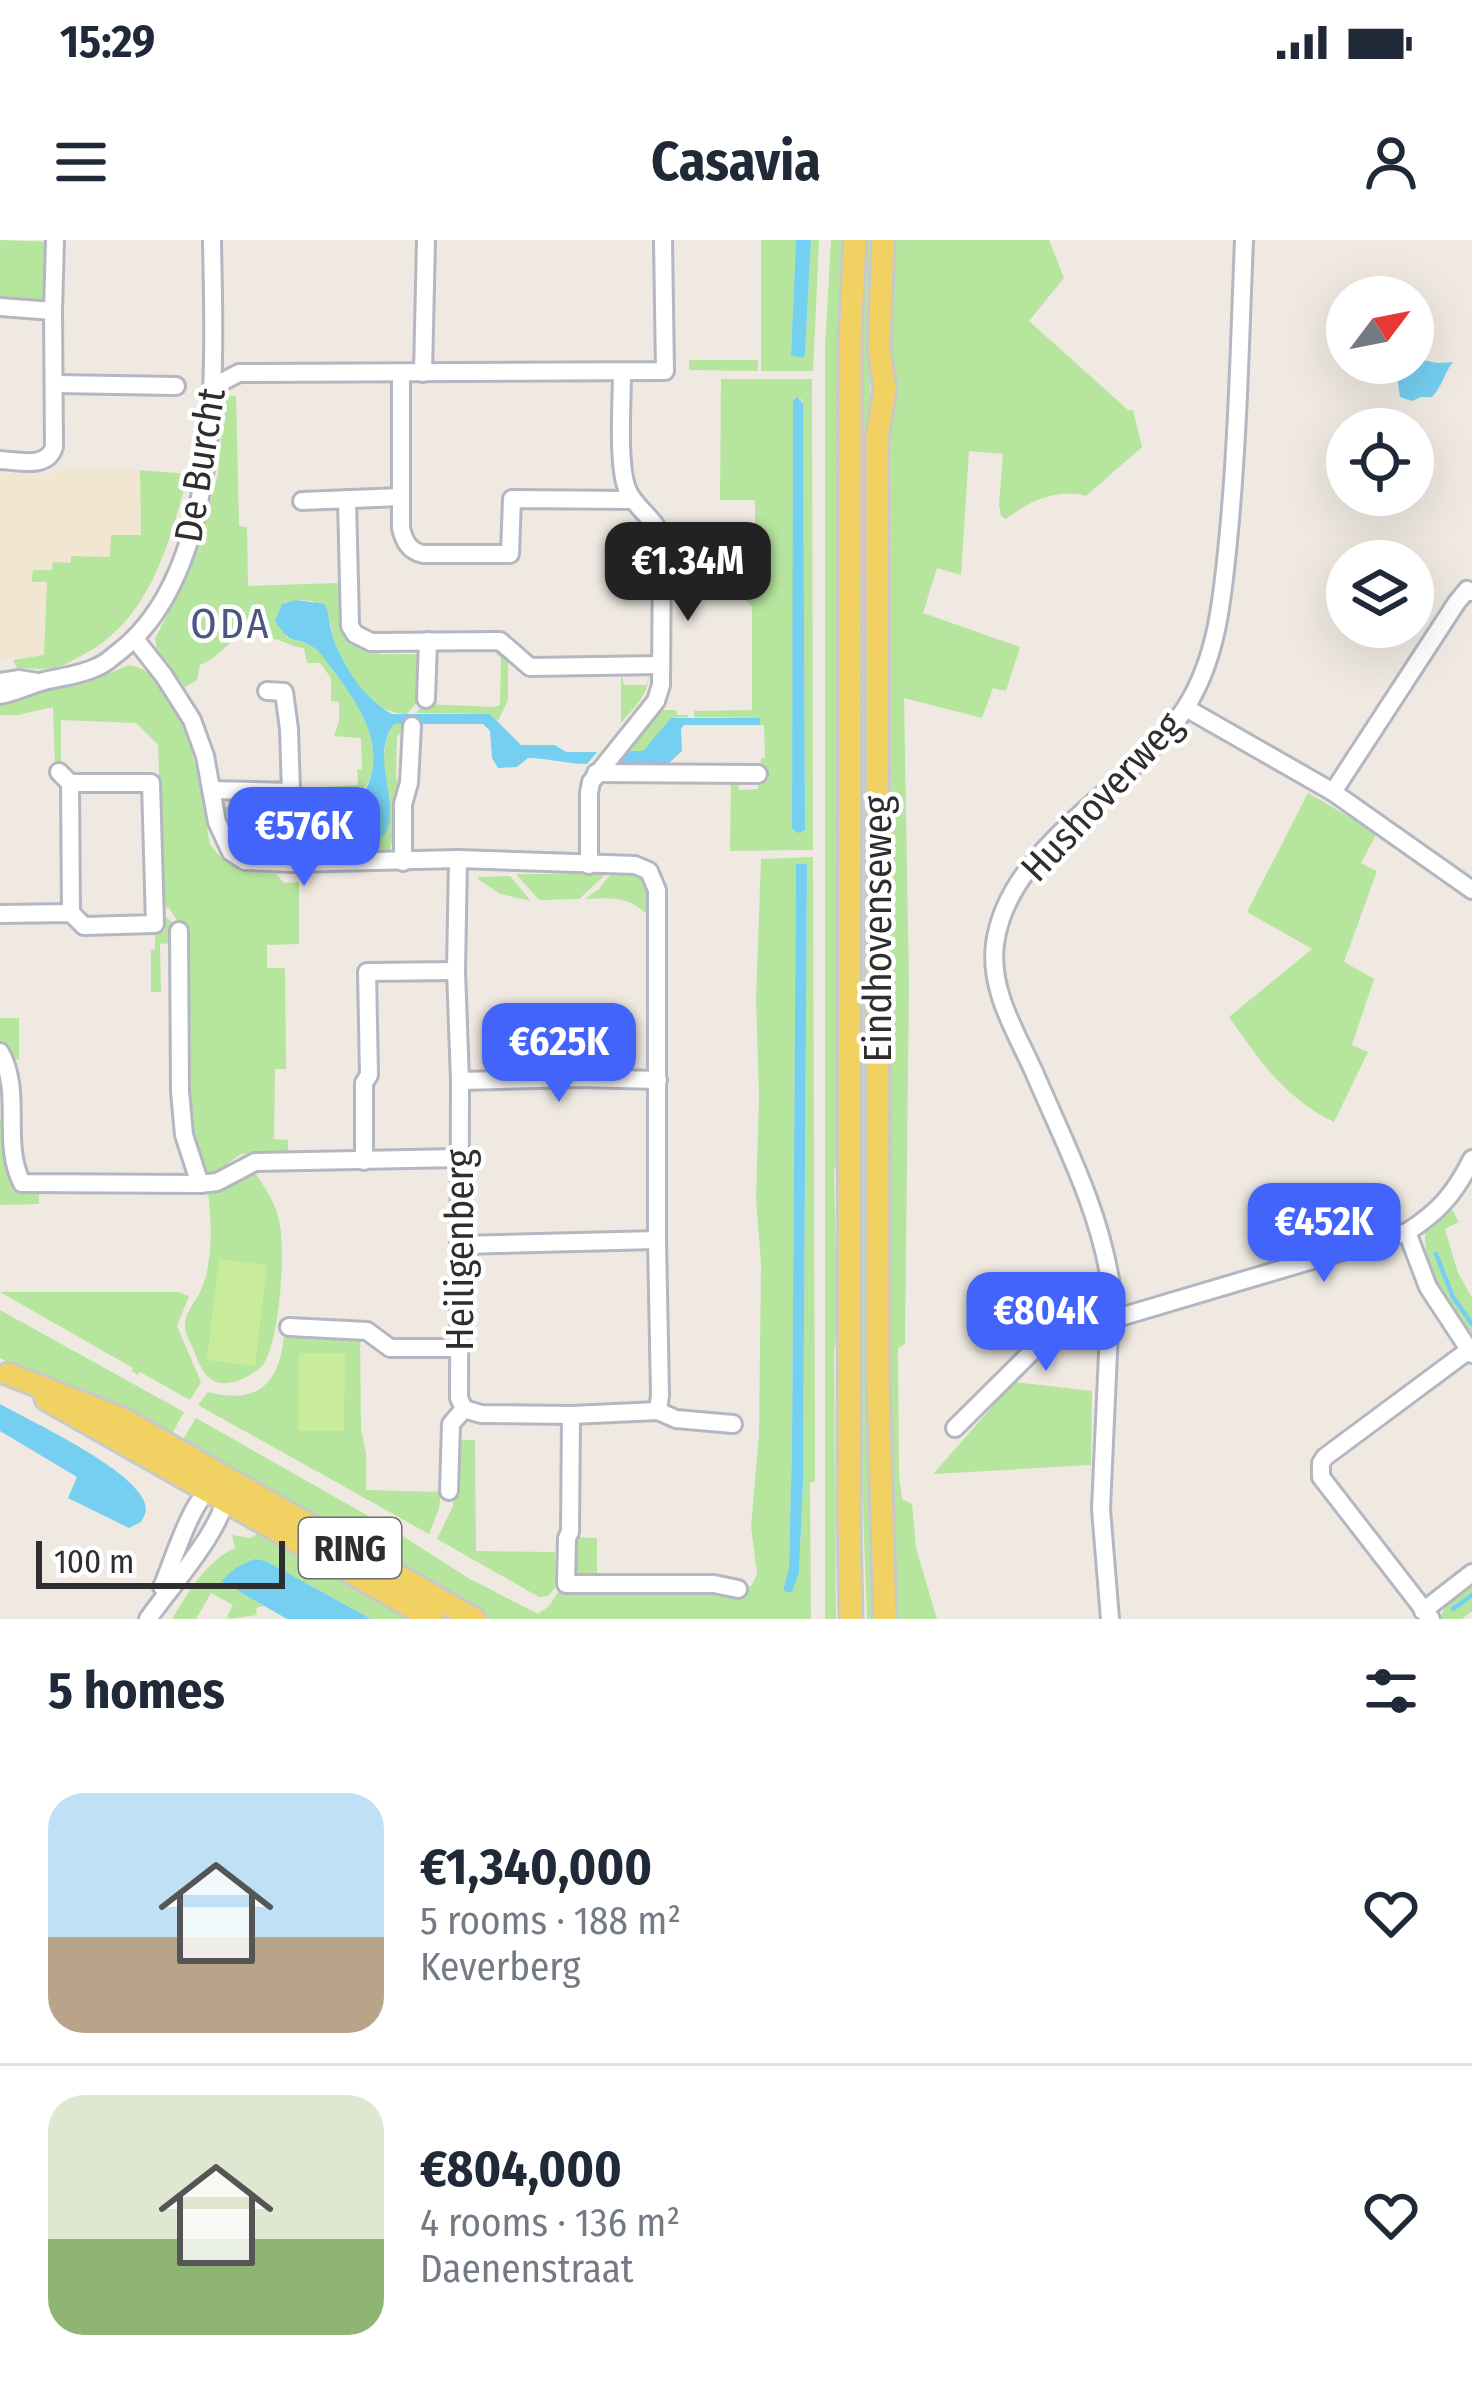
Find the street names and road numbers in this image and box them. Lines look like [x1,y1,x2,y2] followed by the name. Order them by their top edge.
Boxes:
[165,385,235,545] street label: De Burcht
[1012,702,1192,891] street label: Hushoverweg
[855,795,901,1062] street label: Eindhovenseweg
[437,1148,483,1351] street label: Heiligenberg
[299,1518,401,1578] road number: RING

